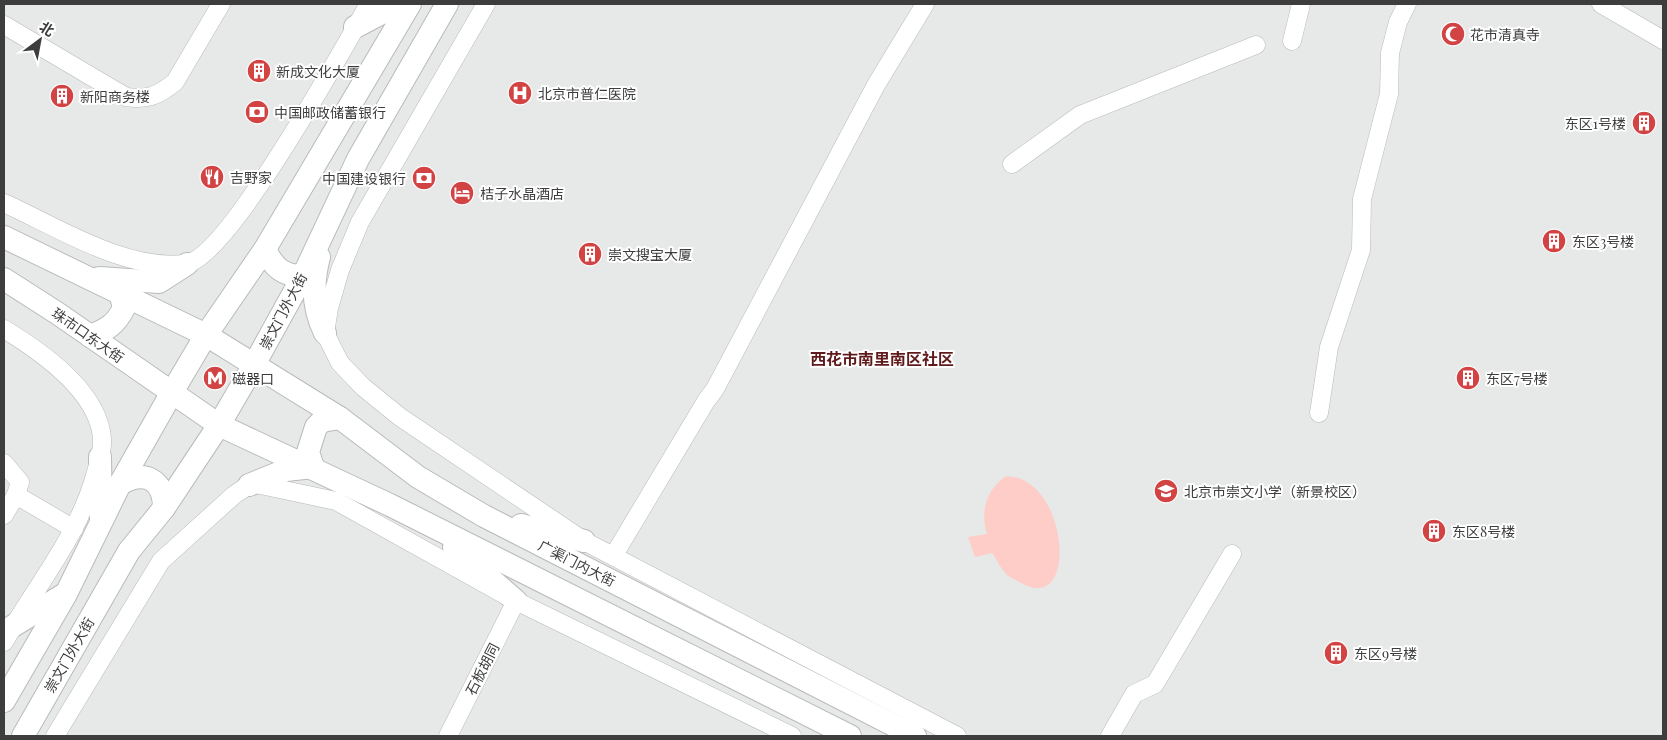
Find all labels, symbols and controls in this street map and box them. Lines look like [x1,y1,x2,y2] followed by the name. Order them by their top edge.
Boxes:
[15,15,65,65] north arrow
[36,17,58,40] text: 北
[1440,21,1466,47] mosque icon: 花市清真寺
[1470,25,1540,44] place label: 花市清真寺
[246,58,272,84] building icon: 新成文化大厦
[276,62,360,81] place label: 新成文化大厦
[507,80,533,106] hospital icon: 北京市普仁医院
[49,83,75,109] building icon: 新阳商务楼
[538,84,636,103] place label: 北京市普仁医院
[80,87,150,106] place label: 新阳商务楼
[244,99,270,125] bank icon: 中国邮政储蓄银行
[274,103,386,122] place label: 中国邮政储蓄银行
[1631,110,1657,136] building icon: 东区1号楼
[1565,114,1626,133] place label: 东区1号楼
[199,164,225,190] restaurant icon: 吉野家
[411,165,437,191] bank icon: 中国建设银行
[230,168,272,187] place label: 吉野家
[322,169,406,188] place label: 中国建设银行
[449,180,475,206] hotel icon: 桔子水晶酒店
[480,184,564,203] place label: 桔子水晶酒店
[1541,228,1567,254] building icon: 东区3号楼
[1572,232,1634,251] place label: 东区3号楼
[577,241,603,267] building icon: 崇文搜宝大厦
[608,245,692,264] place label: 崇文搜宝大厦
[255,269,311,353] street label: 崇文门外大街
[48,303,128,367] street label: 珠市口东大街
[810,348,954,369] district label: 西花市南里南区社区
[202,365,228,391] metro station icon: 磁器口
[1455,365,1481,391] building icon: 东区7号楼
[232,369,274,388] place label: 磁器口
[1486,369,1548,388] place label: 东区7号楼
[1153,478,1179,504] school or university icon: 北京市崇文小学（新景校区）
[1184,482,1366,501] place label: 北京市崇文小学（新景校区）
[1421,518,1447,544] building icon: 东区8号楼
[1452,522,1515,541] place label: 东区8号楼
[535,535,619,591] street label: 广渠门内大街
[40,614,98,696] street label: 崇文门外大街
[461,640,503,698] street label: 石板胡同
[1323,640,1349,666] building icon: 东区9号楼
[1354,644,1417,663] place label: 东区9号楼

